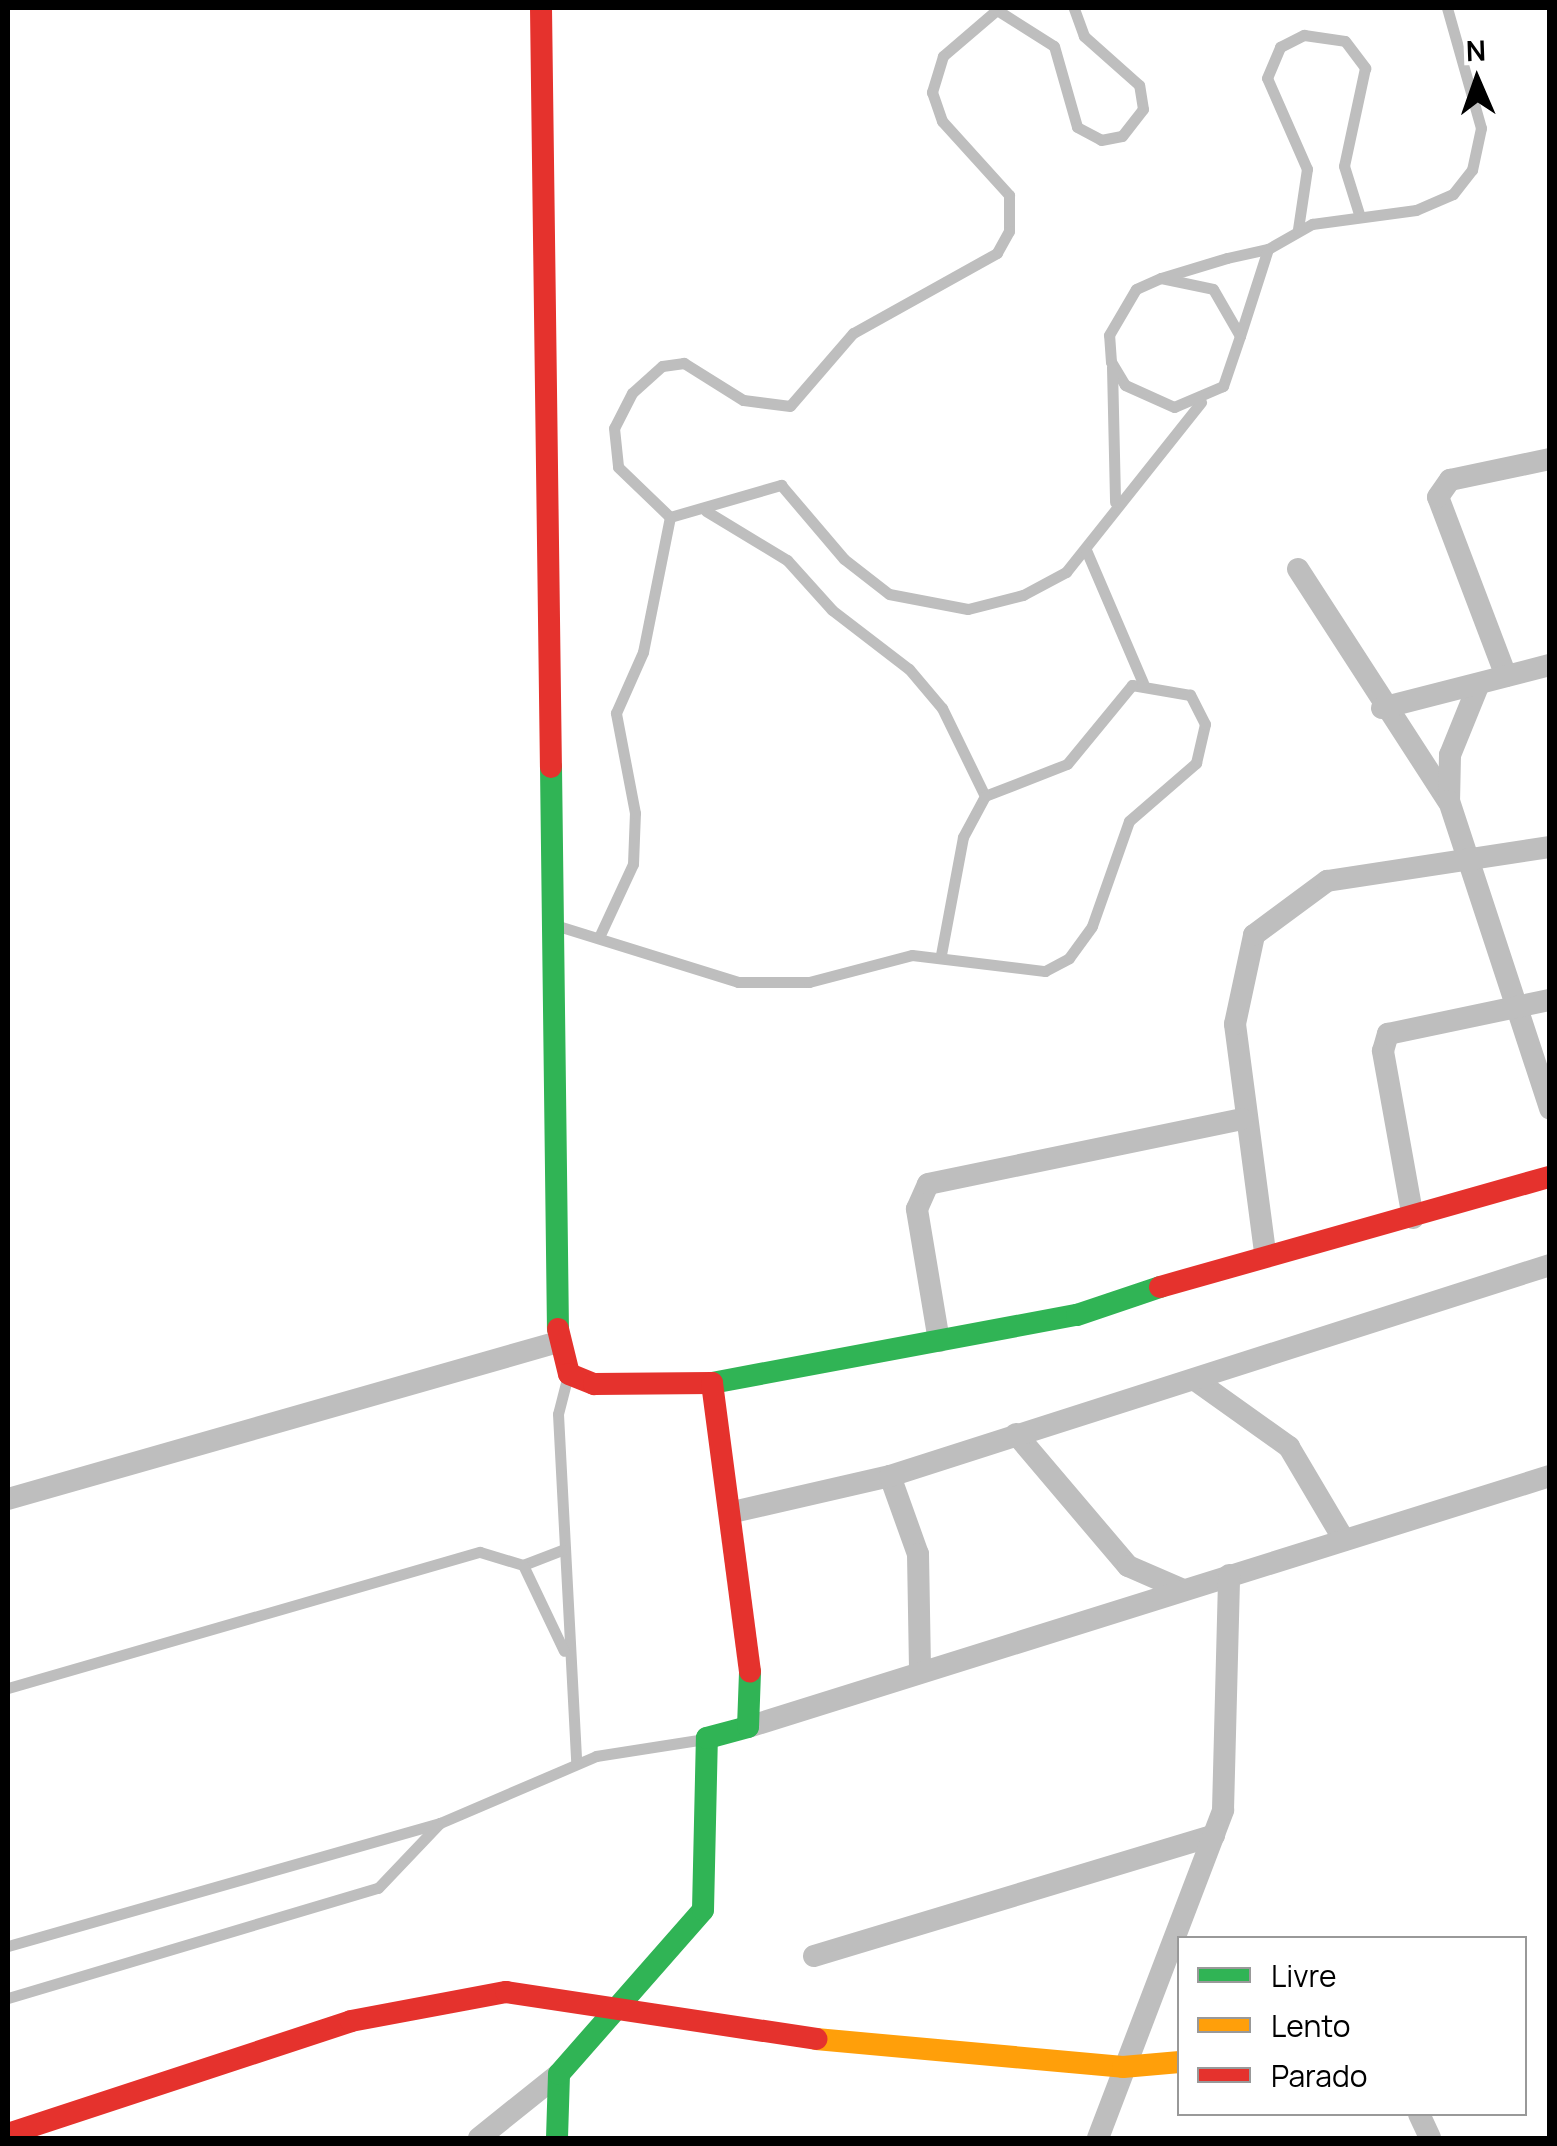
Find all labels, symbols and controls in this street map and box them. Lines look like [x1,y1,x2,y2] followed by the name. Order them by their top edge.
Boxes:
[1427,30,1527,130] north arrow
[1465,31,1487,69] text: N
[1177,1936,1527,2116] legend
[1271,1955,1337,1996] text: Livre
[1271,2005,1350,2046] text: Lento
[1271,2055,1368,2096] text: Parado

